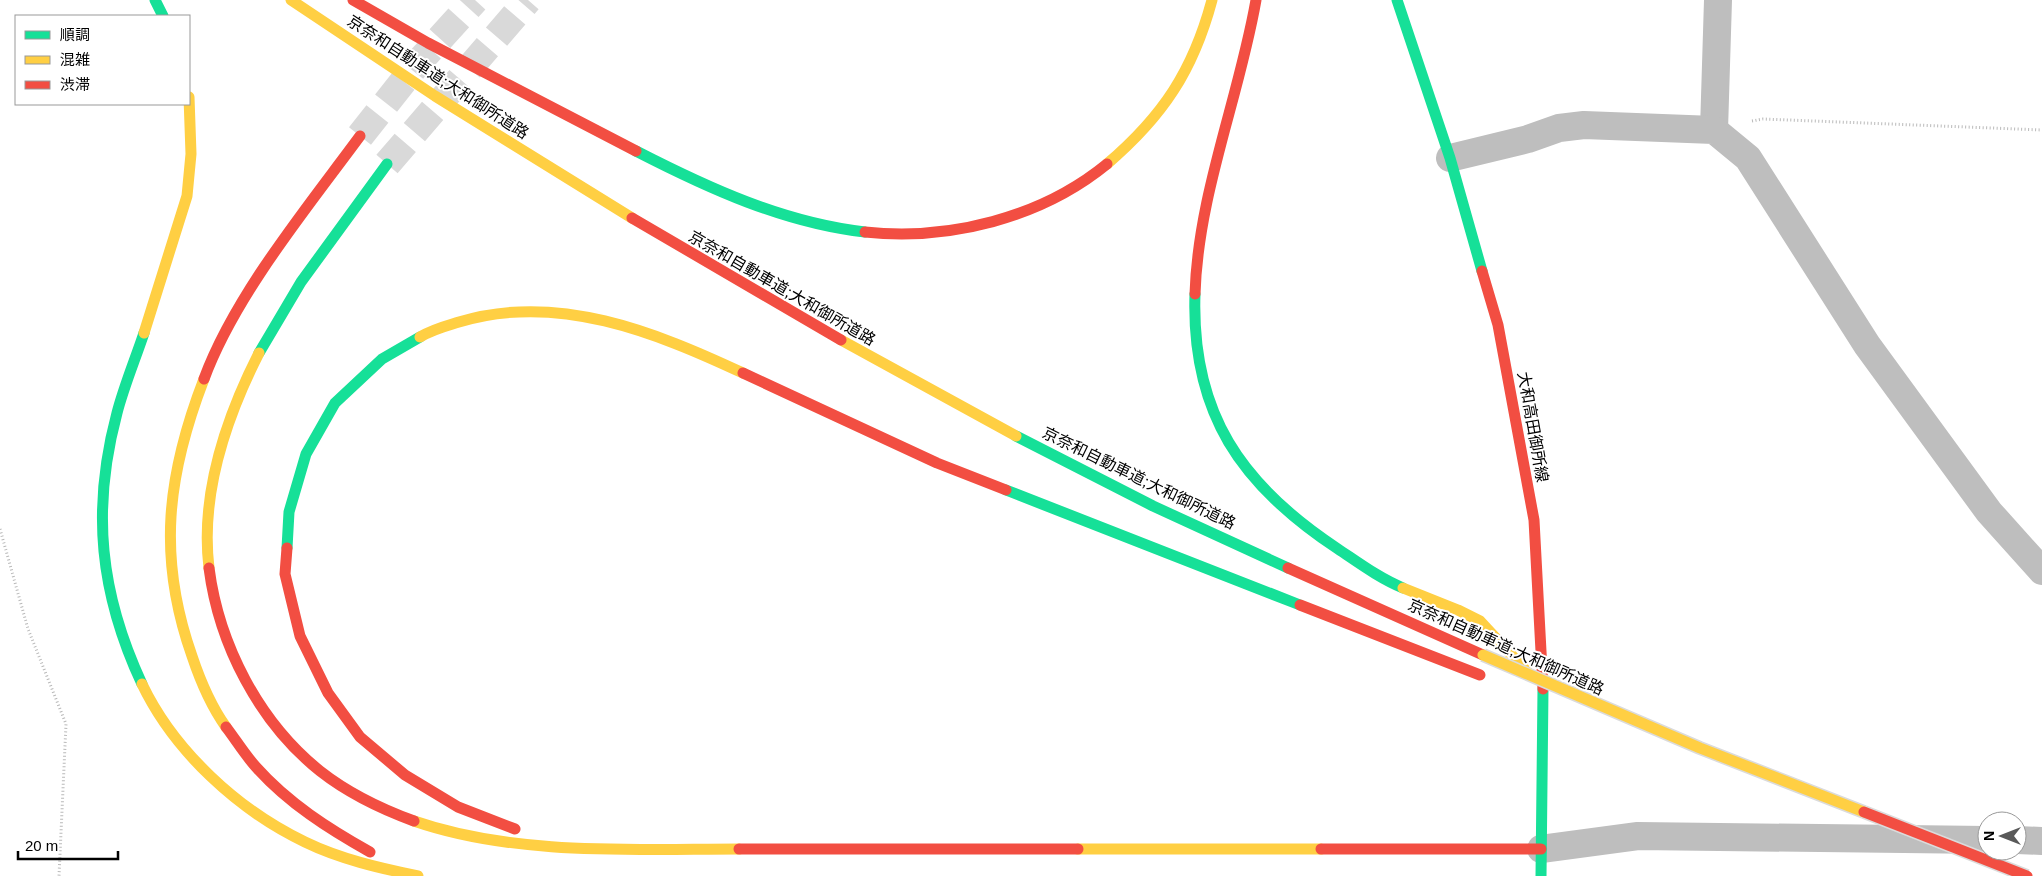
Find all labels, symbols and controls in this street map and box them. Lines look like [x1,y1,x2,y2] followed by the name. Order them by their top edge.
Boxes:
[344,12,532,142] street label: 京奈和自動車道;大和御所道路
[15,15,190,105] legend
[60,26,90,43] text: 順調
[60,51,90,68] text: 混雑
[60,76,90,93] text: 渋滞
[686,228,878,348] street label: 京奈和自動車道;大和御所道路
[1515,370,1551,484] street label: 大和高田御所線
[1040,424,1238,532] street label: 京奈和自動車道;大和御所道路
[1405,596,1607,698] street label: 京奈和自動車道;大和御所道路
[1977,811,2027,861] north arrow
[18,828,118,860] scale bar
[1981,831,1997,841] text: N
[25,837,58,854] text: 20 m

